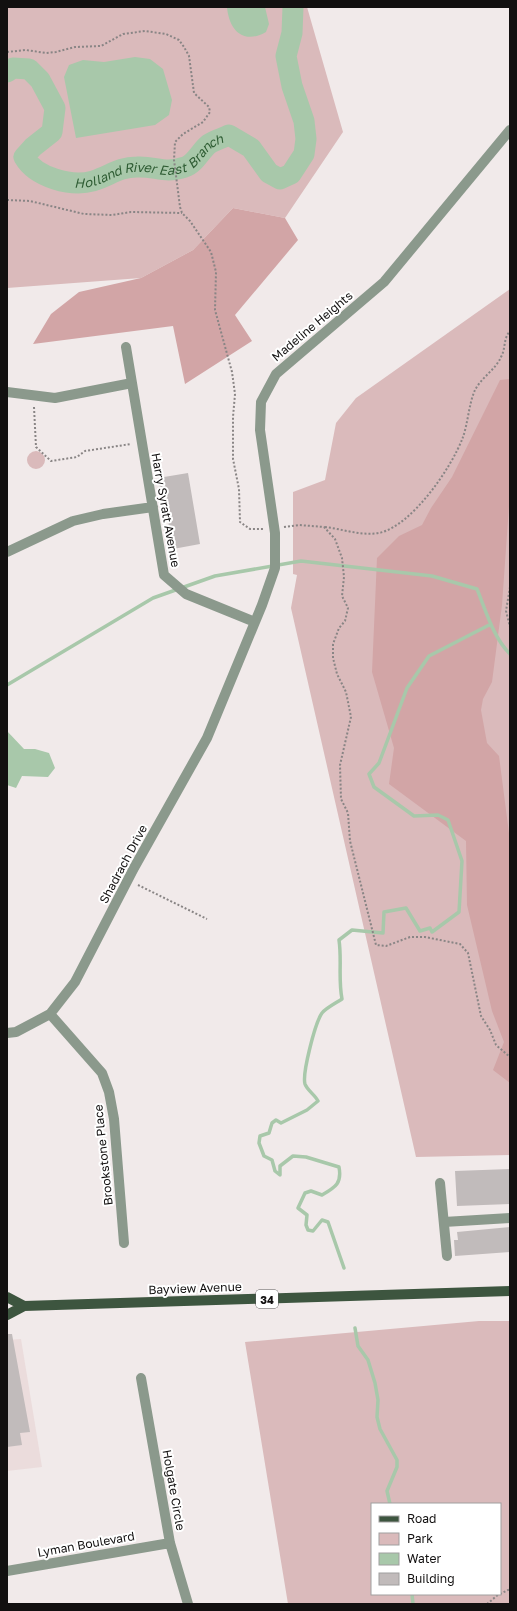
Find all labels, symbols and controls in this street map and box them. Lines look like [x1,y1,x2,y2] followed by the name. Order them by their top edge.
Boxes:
[74,130,226,191] water label: Holland River East Branch
[269,288,355,364] street label: Madeline Heights
[149,452,183,568] street label: Harry Syratt Avenue
[96,822,150,906] street label: Shadrach Drive
[90,1104,116,1206] street label: Brookstone Place
[148,1279,242,1297] street label: Bayview Avenue
[256,1290,278,1308] road number: 34
[159,1448,189,1532] street label: Holgate Circle
[371,1503,501,1595] legend
[407,1511,436,1526] text: Road
[36,1528,136,1560] street label: Lyman Boulevard
[407,1531,433,1546] text: Park
[407,1551,441,1566] text: Water
[407,1571,455,1586] text: Building

